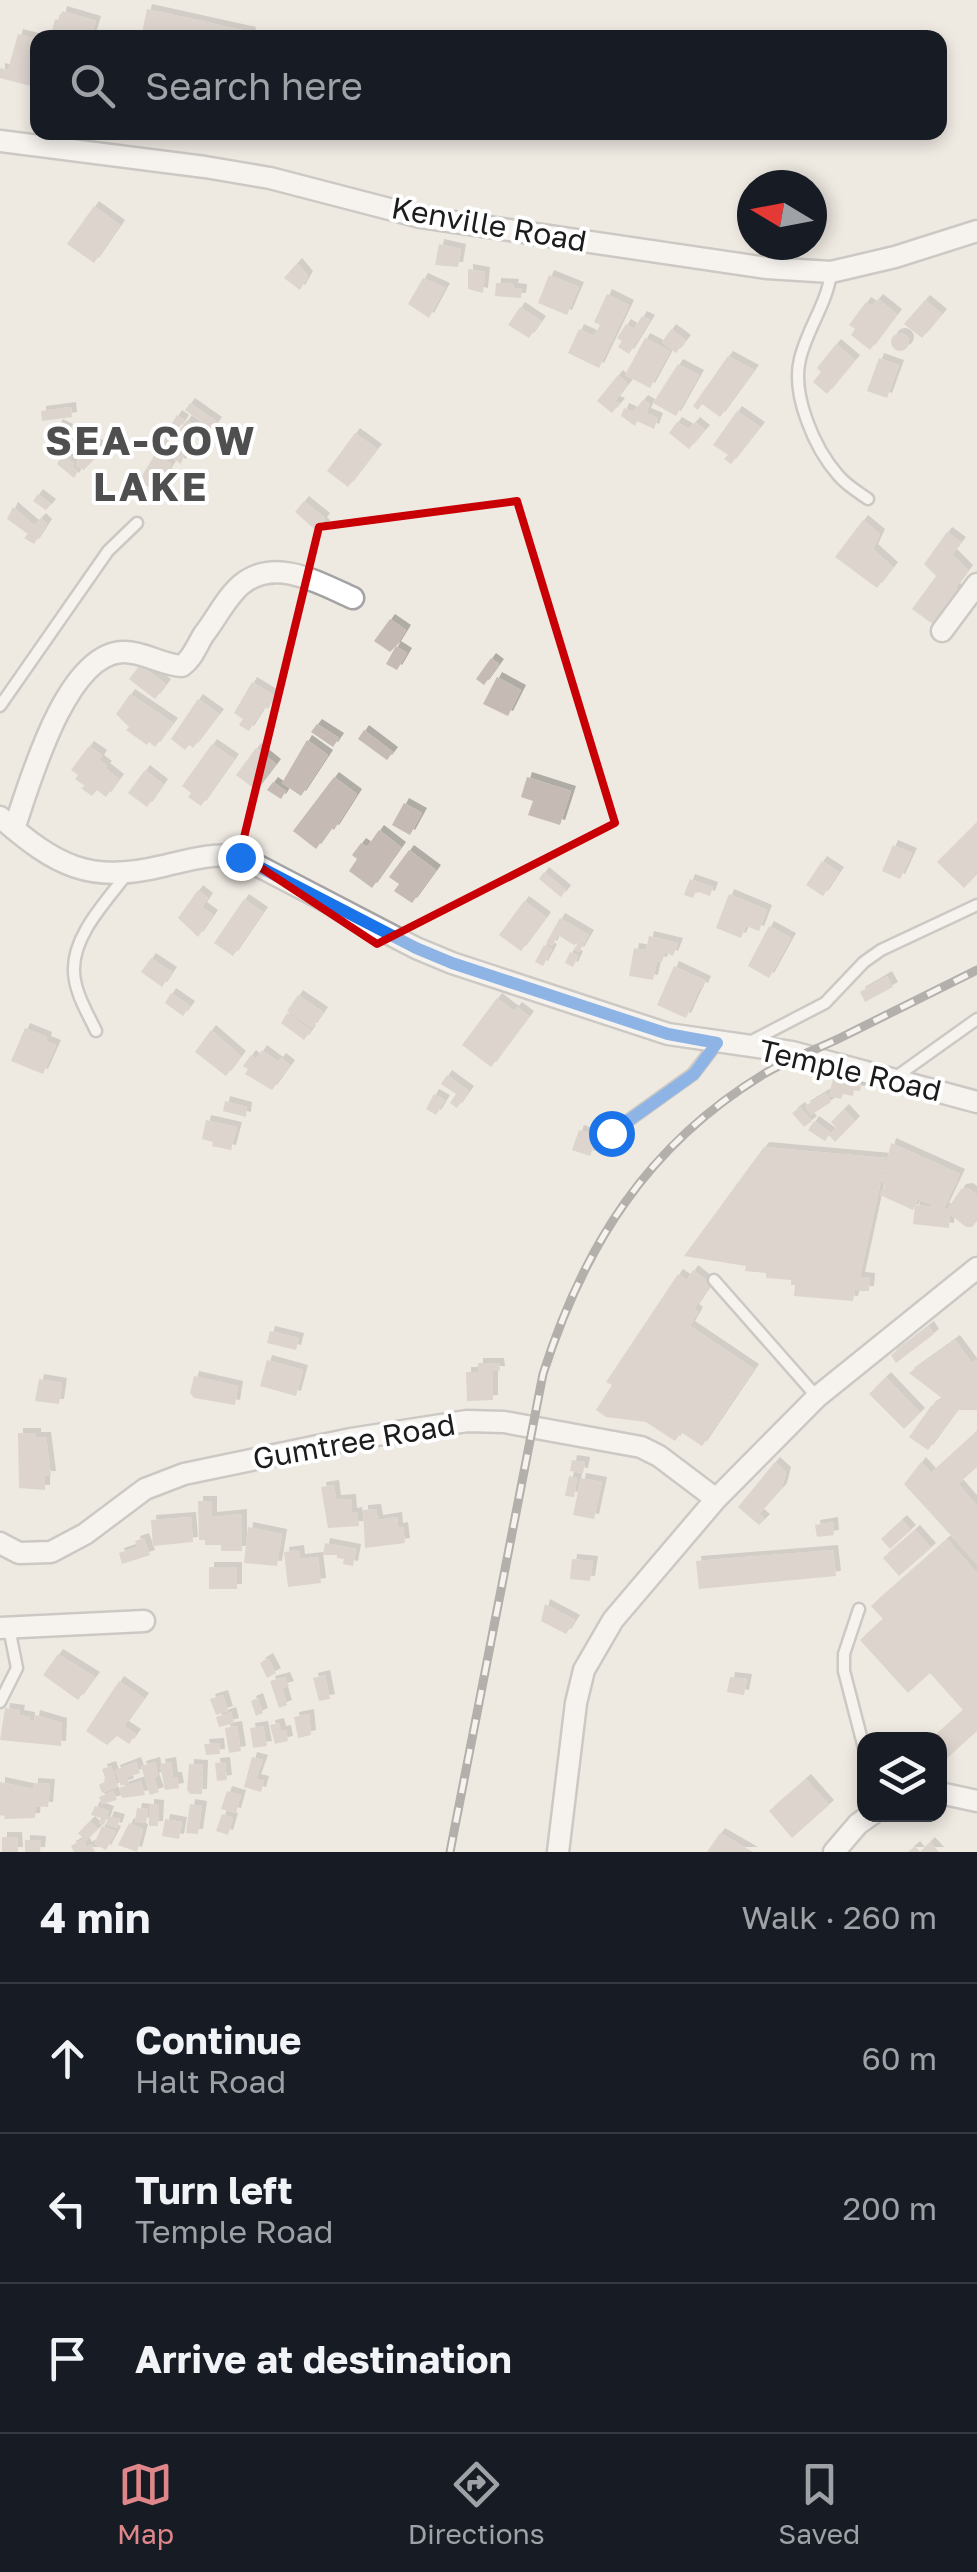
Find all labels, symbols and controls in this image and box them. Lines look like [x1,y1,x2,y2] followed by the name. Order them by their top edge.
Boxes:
[30,30,947,140] search box
[65,58,120,113] icon: search
[145,63,363,108] text: Search here
[737,170,827,260] north arrow
[389,189,590,259] street label: Kenville Road
[45,416,257,510] district label: SEA-COW LAKE
[218,835,264,881] route end
[756,1032,945,1108] street label: Temple Road
[589,1111,635,1157] route start
[250,1406,458,1477] street label: Gumtree Road
[857,1732,947,1822] map controls
[857,1732,947,1822] button: layers
[40,1892,150,1942] text: 4 min
[741,1898,937,1936] text: Walk · 260 m
[135,2017,301,2062] text: Continue
[40,2031,95,2086] icon: ahead
[861,2039,937,2077] text: 60 m
[135,2062,286,2100] text: Halt Road
[135,2167,293,2212] text: Turn left
[40,2181,95,2236] icon: left
[842,2189,937,2227] text: 200 m
[135,2212,333,2250] text: Temple Road
[40,2331,95,2386] icon: arrive
[135,2336,512,2381] text: Arrive at destination
[117,2457,174,2550] tab: Map
[408,2457,545,2550] tab: Directions
[778,2457,860,2550] tab: Saved

